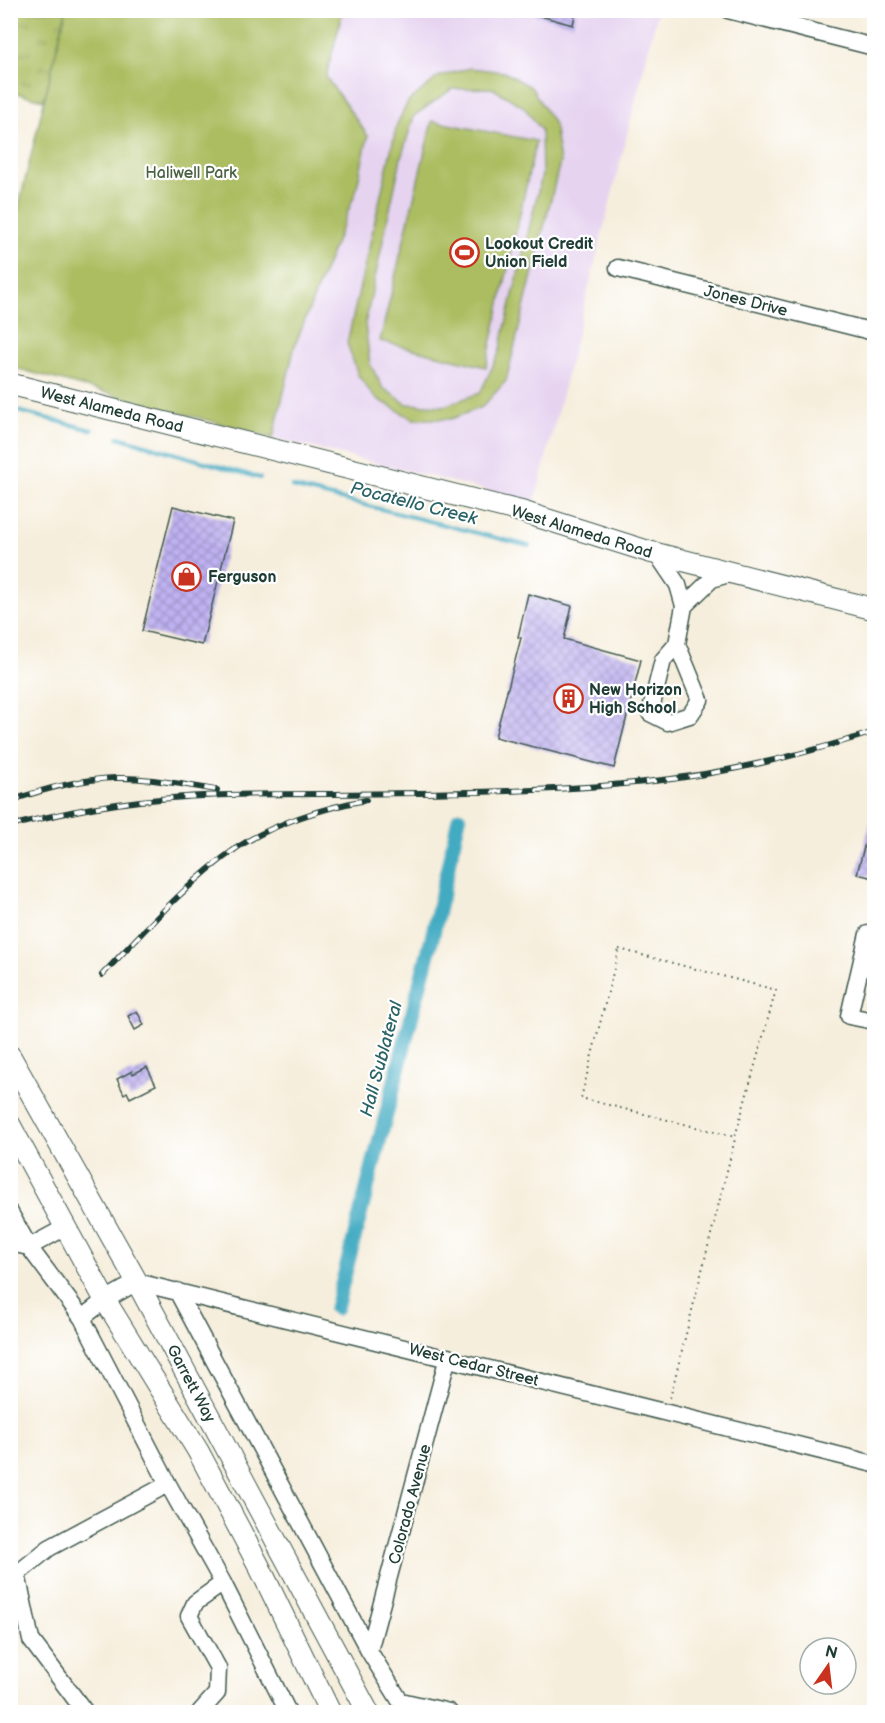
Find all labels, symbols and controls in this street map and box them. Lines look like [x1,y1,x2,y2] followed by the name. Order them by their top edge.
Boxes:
[145,164,237,183] park label: Haliwell Park
[485,235,594,272] place label: Lookout Credit Union Field
[448,236,480,268] sports icon: Lookout Credit Union Field
[702,282,790,321] street label: Jones Drive
[38,384,185,437] street label: West Alameda Road
[348,478,481,530] water label: Pocatello Creek
[509,502,654,563] street label: West Alameda Road
[171,560,203,592] shop icon: Ferguson
[208,568,276,587] place label: Ferguson
[589,681,682,718] place label: New Horizon High School
[552,682,584,714] building icon: New Horizon High School
[356,998,407,1119] water label: Hall Sublateral
[407,1340,541,1391] street label: West Cedar Street
[162,1342,219,1426] street label: Garrett Way
[385,1442,436,1567] street label: Colorado Avenue
[798,1636,858,1696] north arrow
[823,1642,839,1664] text: N

